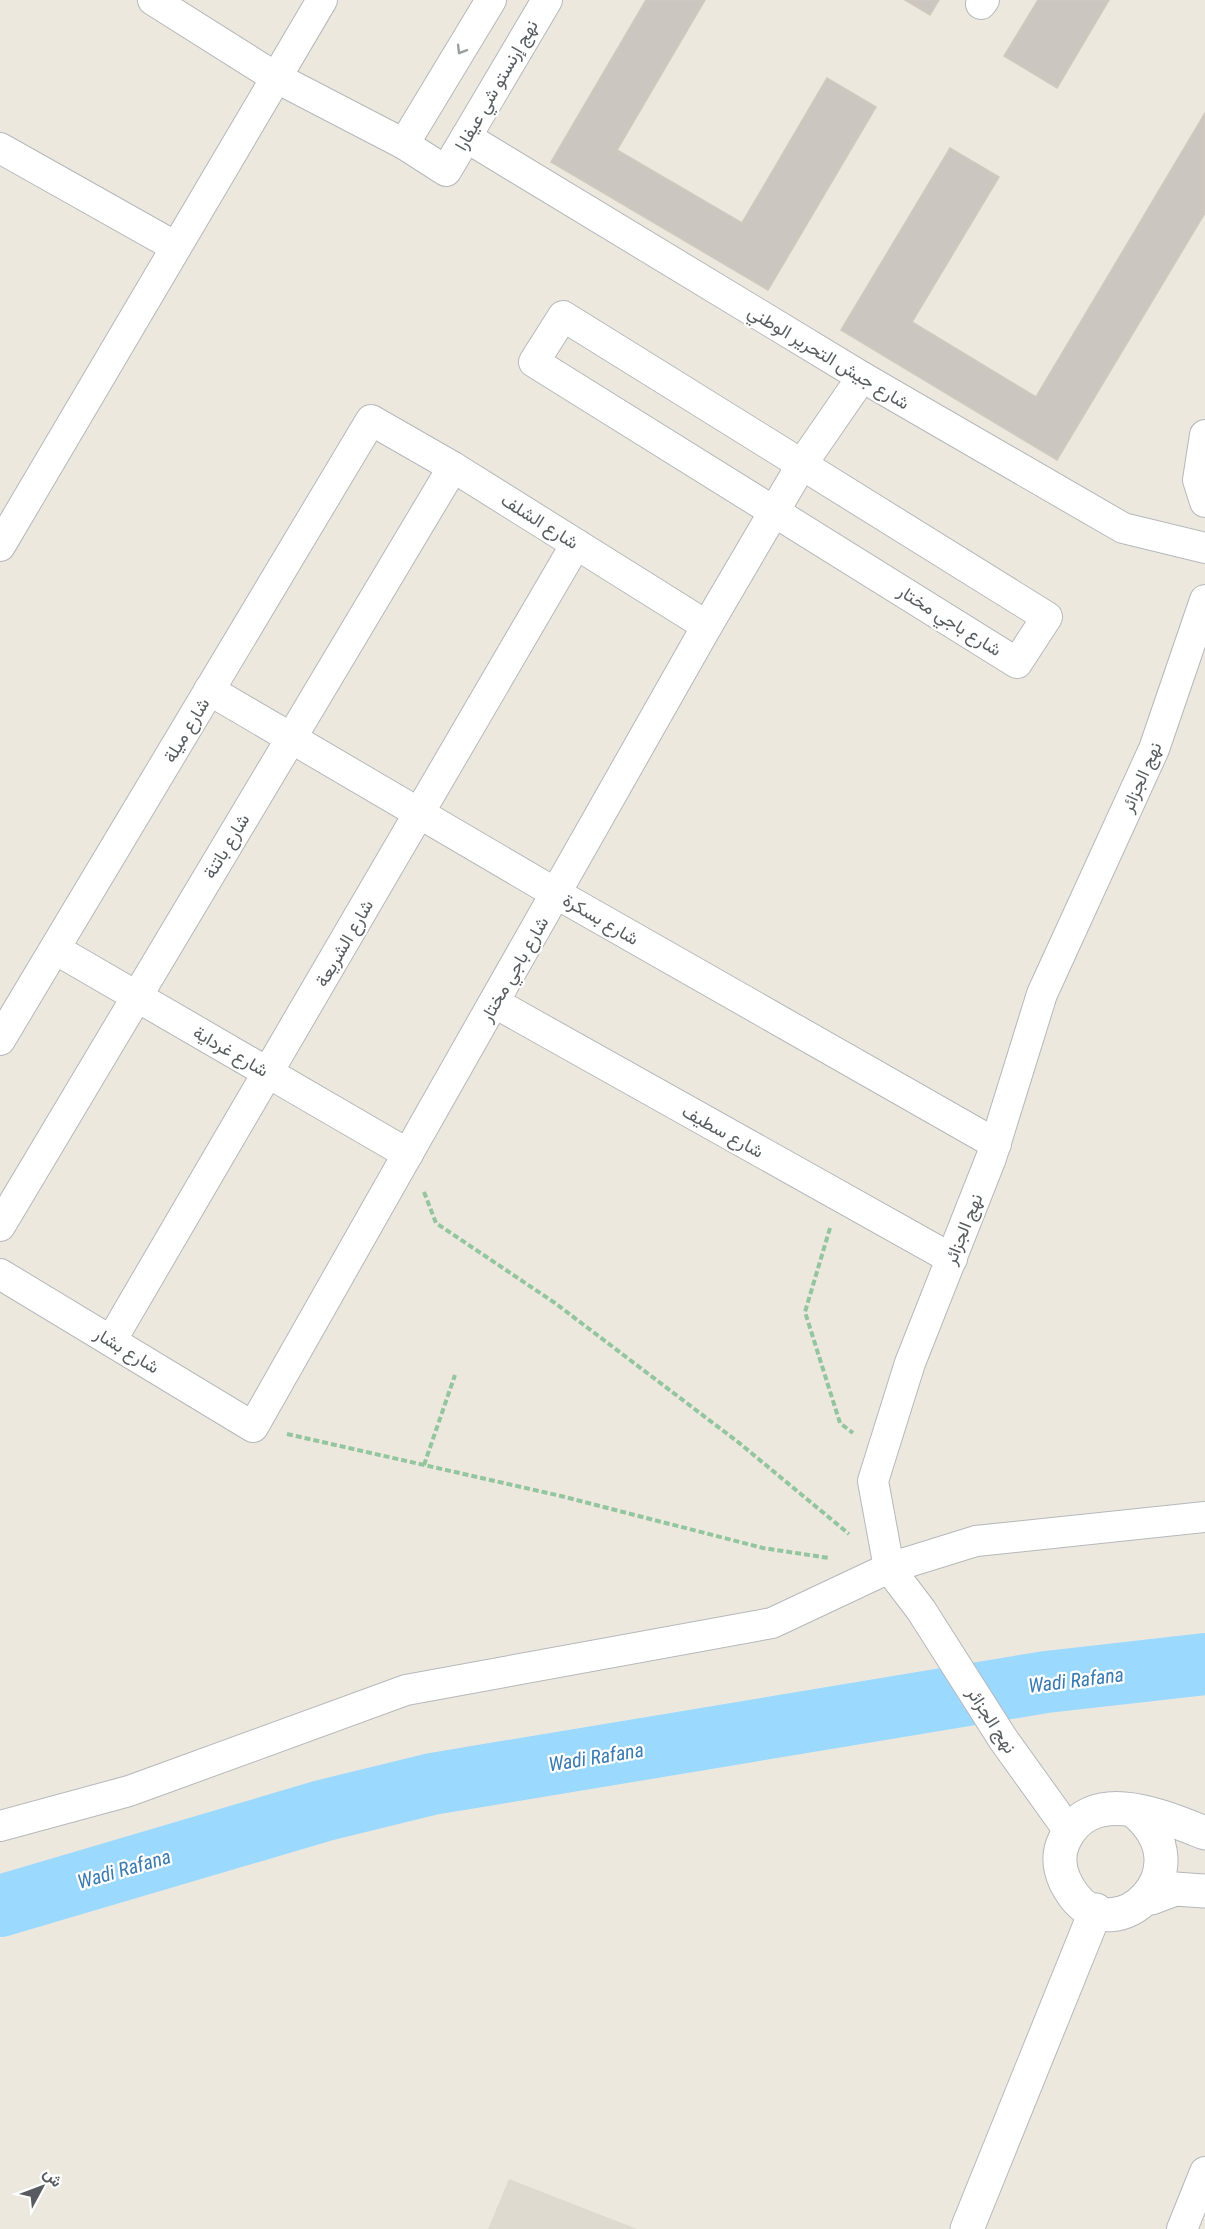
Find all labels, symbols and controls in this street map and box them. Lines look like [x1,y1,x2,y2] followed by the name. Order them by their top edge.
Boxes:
[450,16,546,157] street label: نهج إرنستو شي عيفارا
[456,44,468,54] one-way arrow
[742,300,913,418] street label: شارع جيش التحرير الوطني
[496,489,583,555] street label: شارع الشلف
[891,579,1006,664] street label: شارع باجي مختار
[159,694,215,767] street label: شارع ميلة
[1116,739,1168,817] street label: نهج الجزائر
[199,810,255,883] street label: شارع باتنة
[558,889,643,951] street label: شارع بسكرة
[311,896,379,991] street label: شارع الشريعة
[475,913,557,1029] street label: شارع باجي مختار
[189,1021,272,1083] street label: شارع غرداية
[678,1100,767,1164] street label: شارع سطيف
[939,1190,989,1269] street label: نهج الجزائر
[89,1322,163,1379] street label: شارع بشار
[1027,1662,1125,1698] water label: Wadi Rafana
[961,1682,1021,1758] street label: نهج الجزائر
[547,1738,645,1776] water label: Wadi Rafana
[74,1844,174,1894] water label: Wadi Rafana
[12,2157,72,2217] north arrow
[39,2164,66,2191] text: ش

